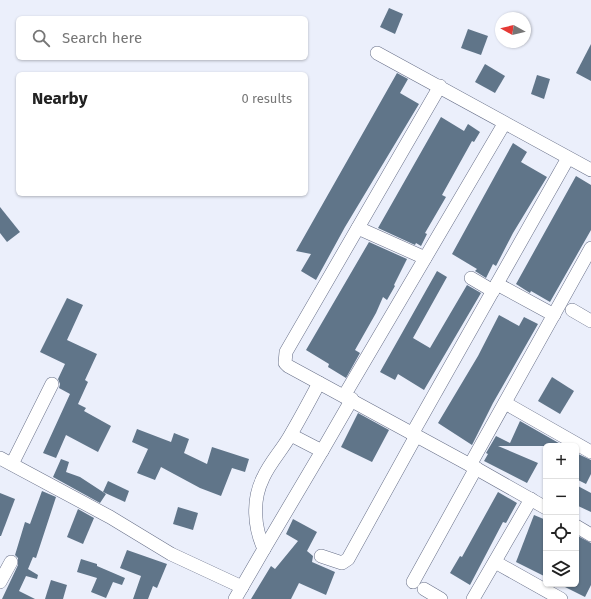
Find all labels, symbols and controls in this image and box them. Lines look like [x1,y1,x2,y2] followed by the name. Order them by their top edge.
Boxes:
[495,12,531,48] north arrow
[16,16,308,60] search box
[30,27,52,49] icon: search
[62,29,142,47] text: Search here
[32,88,87,109] text: Nearby
[241,91,292,106] text: 0 results
[543,443,579,587] map controls
[543,443,579,479] button: +
[543,479,579,515] button: −
[543,515,579,551] button: locate
[543,551,579,587] button: layers

